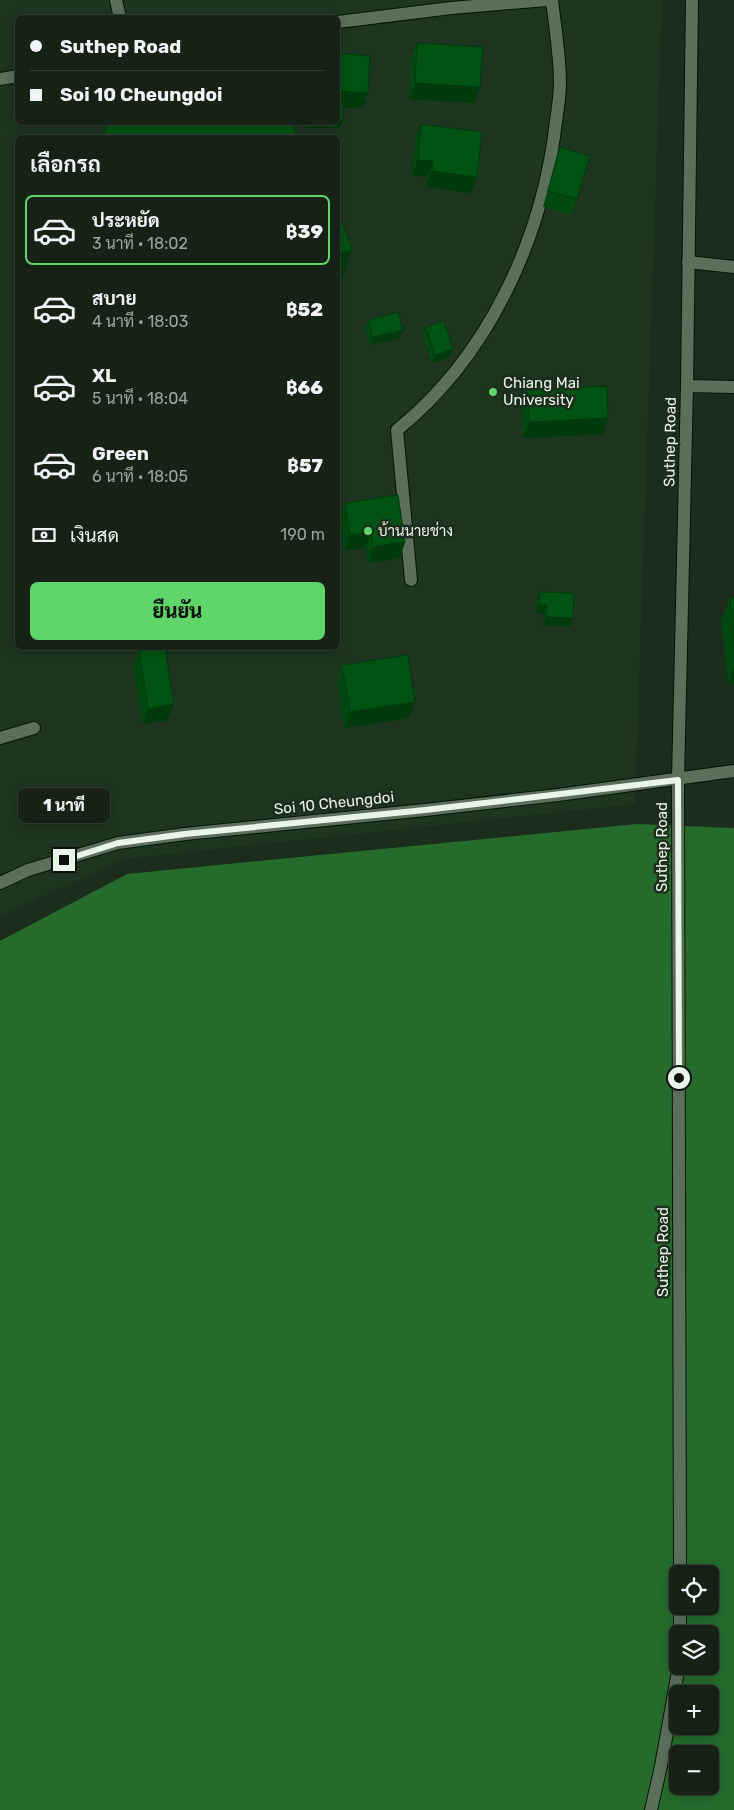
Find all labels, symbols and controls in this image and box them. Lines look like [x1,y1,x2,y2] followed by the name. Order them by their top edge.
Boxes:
[60,35,181,58] text: Suthep Road
[60,83,223,106] text: Soi 10 Cheungdoi
[30,151,101,178] text: เลือกรถ
[32,208,77,253] icon: car
[92,209,160,232] text: ประหยัด
[286,220,323,243] text: ฿39
[92,234,188,253] text: 3 นาที · 18:02
[32,286,77,331] icon: car
[92,287,137,310] text: สบาย
[286,298,323,321] text: ฿52
[92,312,188,331] text: 4 นาที · 18:03
[32,364,77,409] icon: car
[92,364,116,387] text: XL
[503,374,580,409] place label: Chiang Mai University
[286,376,323,399] text: ฿66
[487,386,499,398] marker: Chiang Mai University
[92,389,188,408] text: 5 นาที · 18:04
[660,397,680,487] street label: Suthep Road
[32,442,77,487] icon: car
[92,442,149,465] text: Green
[287,454,323,477] text: ฿57
[92,467,188,486] text: 6 นาที · 18:05
[30,521,58,549] icon: cash
[378,521,453,540] place label: บ้านนายช่าง
[70,524,119,547] text: เงินสด
[280,525,325,544] text: 190 m
[362,525,374,537] marker: บ้านนายช่าง
[30,582,325,640] button: ยืนยัน
[18,788,110,822] callout: 1 นาที
[273,788,395,818] street label: Soi 10 Cheungdoi
[43,796,85,815] text: 1 นาที
[653,802,671,892] street label: Suthep Road
[53,849,75,871] route end
[668,1067,690,1089] route start
[654,1207,672,1297] street label: Suthep Road
[669,1565,719,1795] map controls
[669,1565,719,1615] button: locate
[669,1625,719,1675] button: layers
[669,1685,719,1735] button: +
[669,1745,719,1795] button: −

